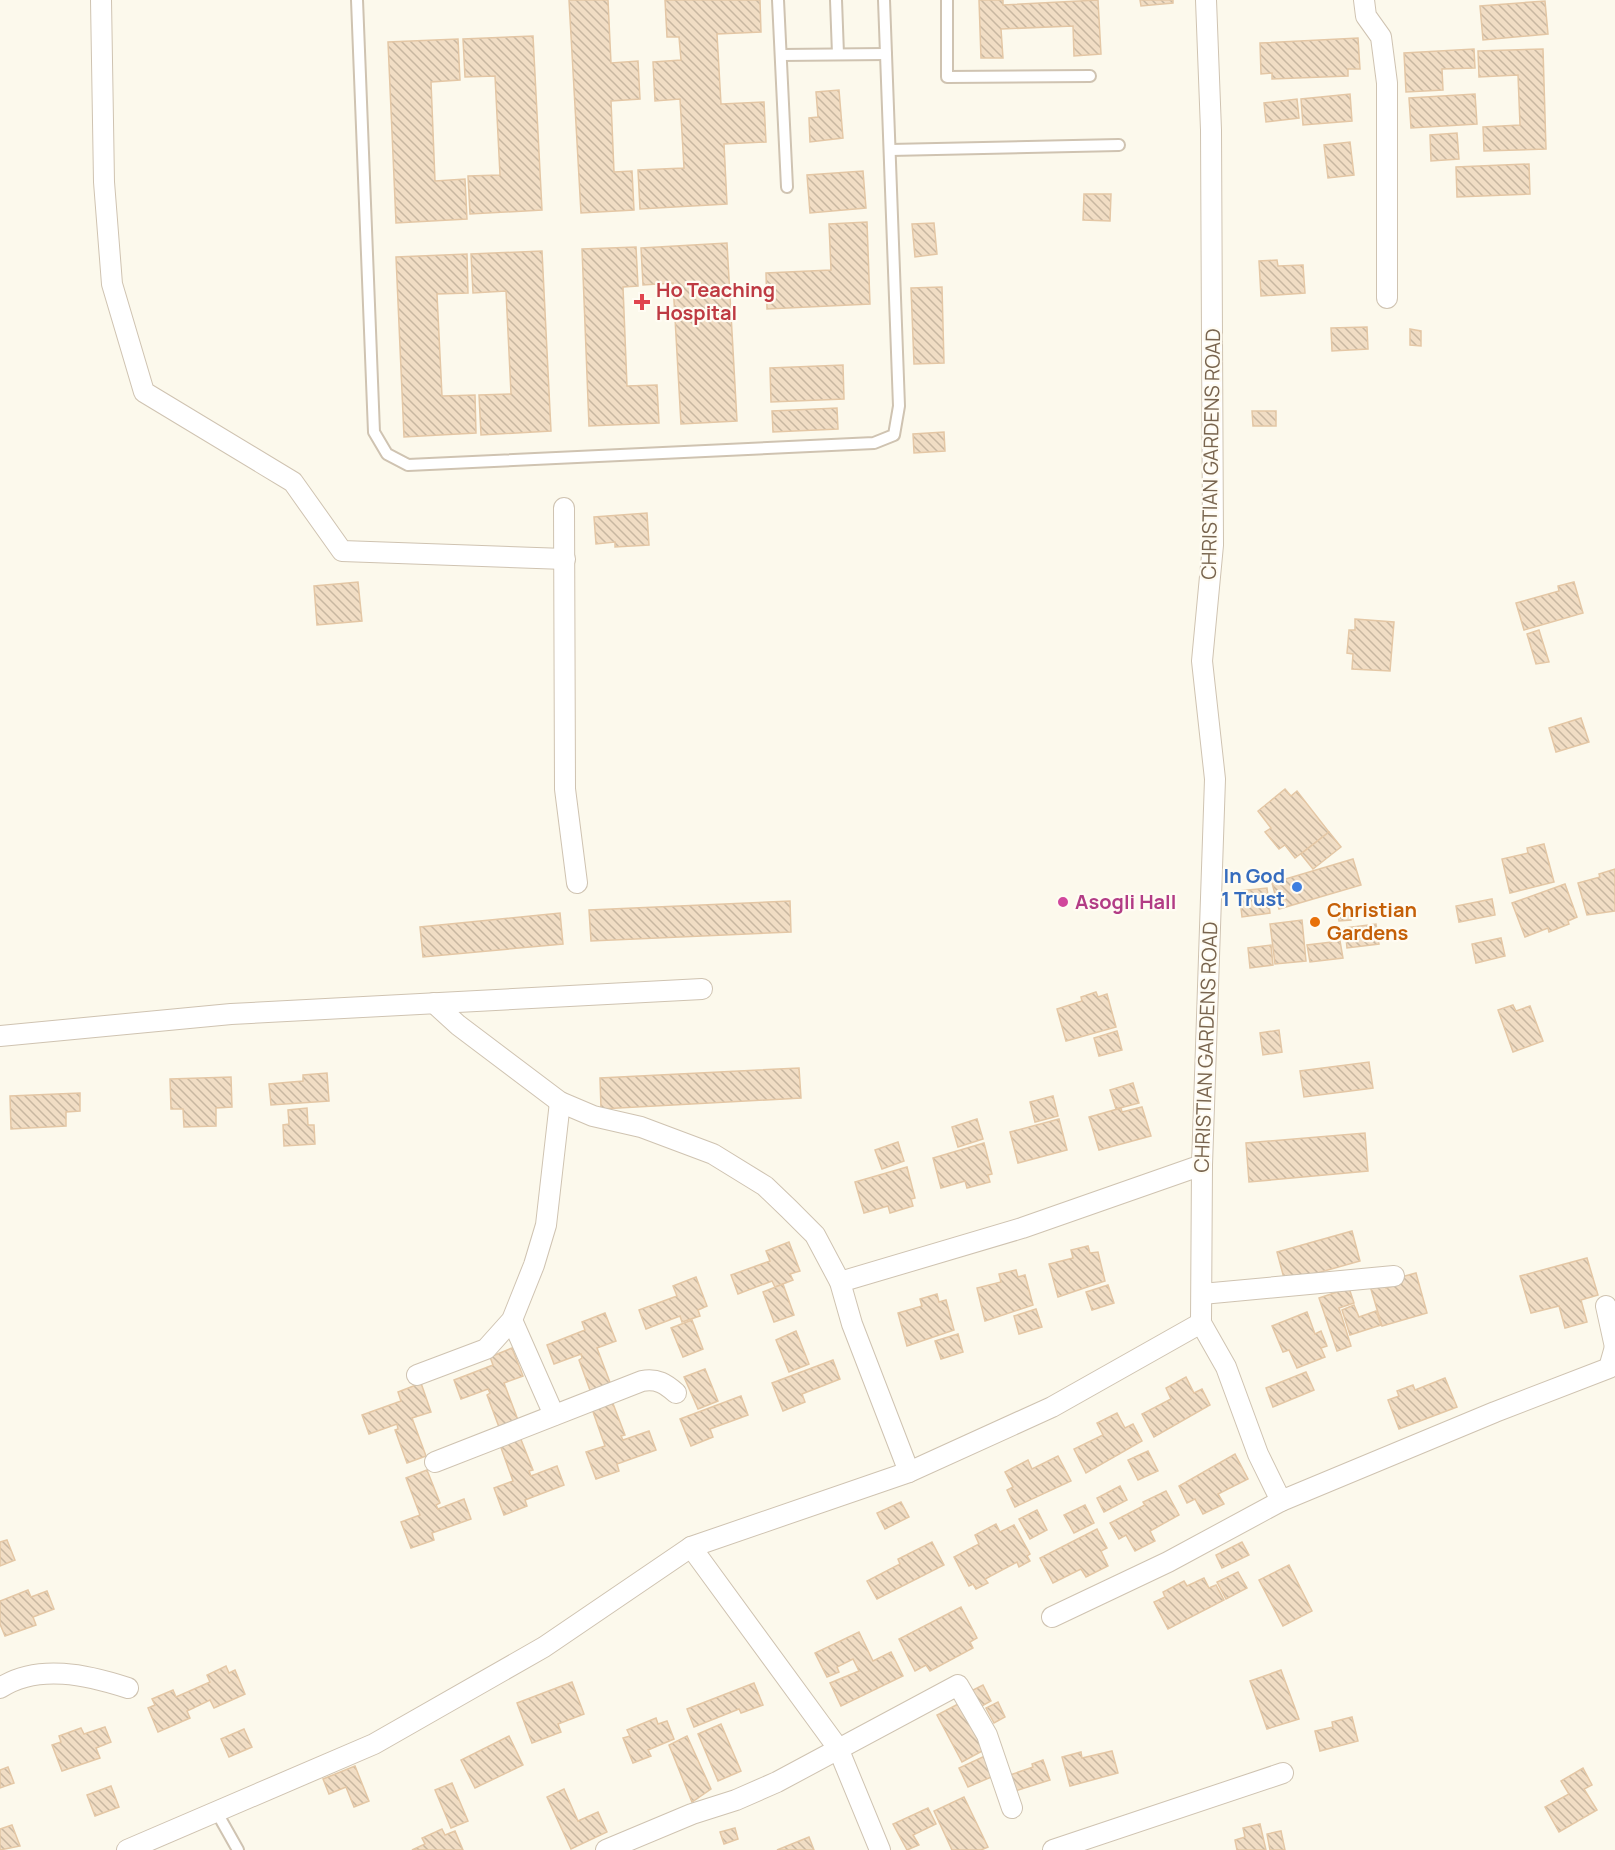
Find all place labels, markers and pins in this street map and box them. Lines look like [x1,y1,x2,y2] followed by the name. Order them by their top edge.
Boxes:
[656,276,775,326] place label: Ho Teaching Hospital
[633,293,651,311] marker: Ho Teaching Hospital
[1221,862,1285,912] place label: In God 1 Trust
[1290,880,1304,894] marker: In God 1 Trust
[1075,888,1176,915] place label: Asogli Hall
[1056,895,1070,909] marker: Asogli Hall
[1327,896,1417,946] place label: Christian Gardens
[1308,915,1322,929] marker: Christian Gardens

